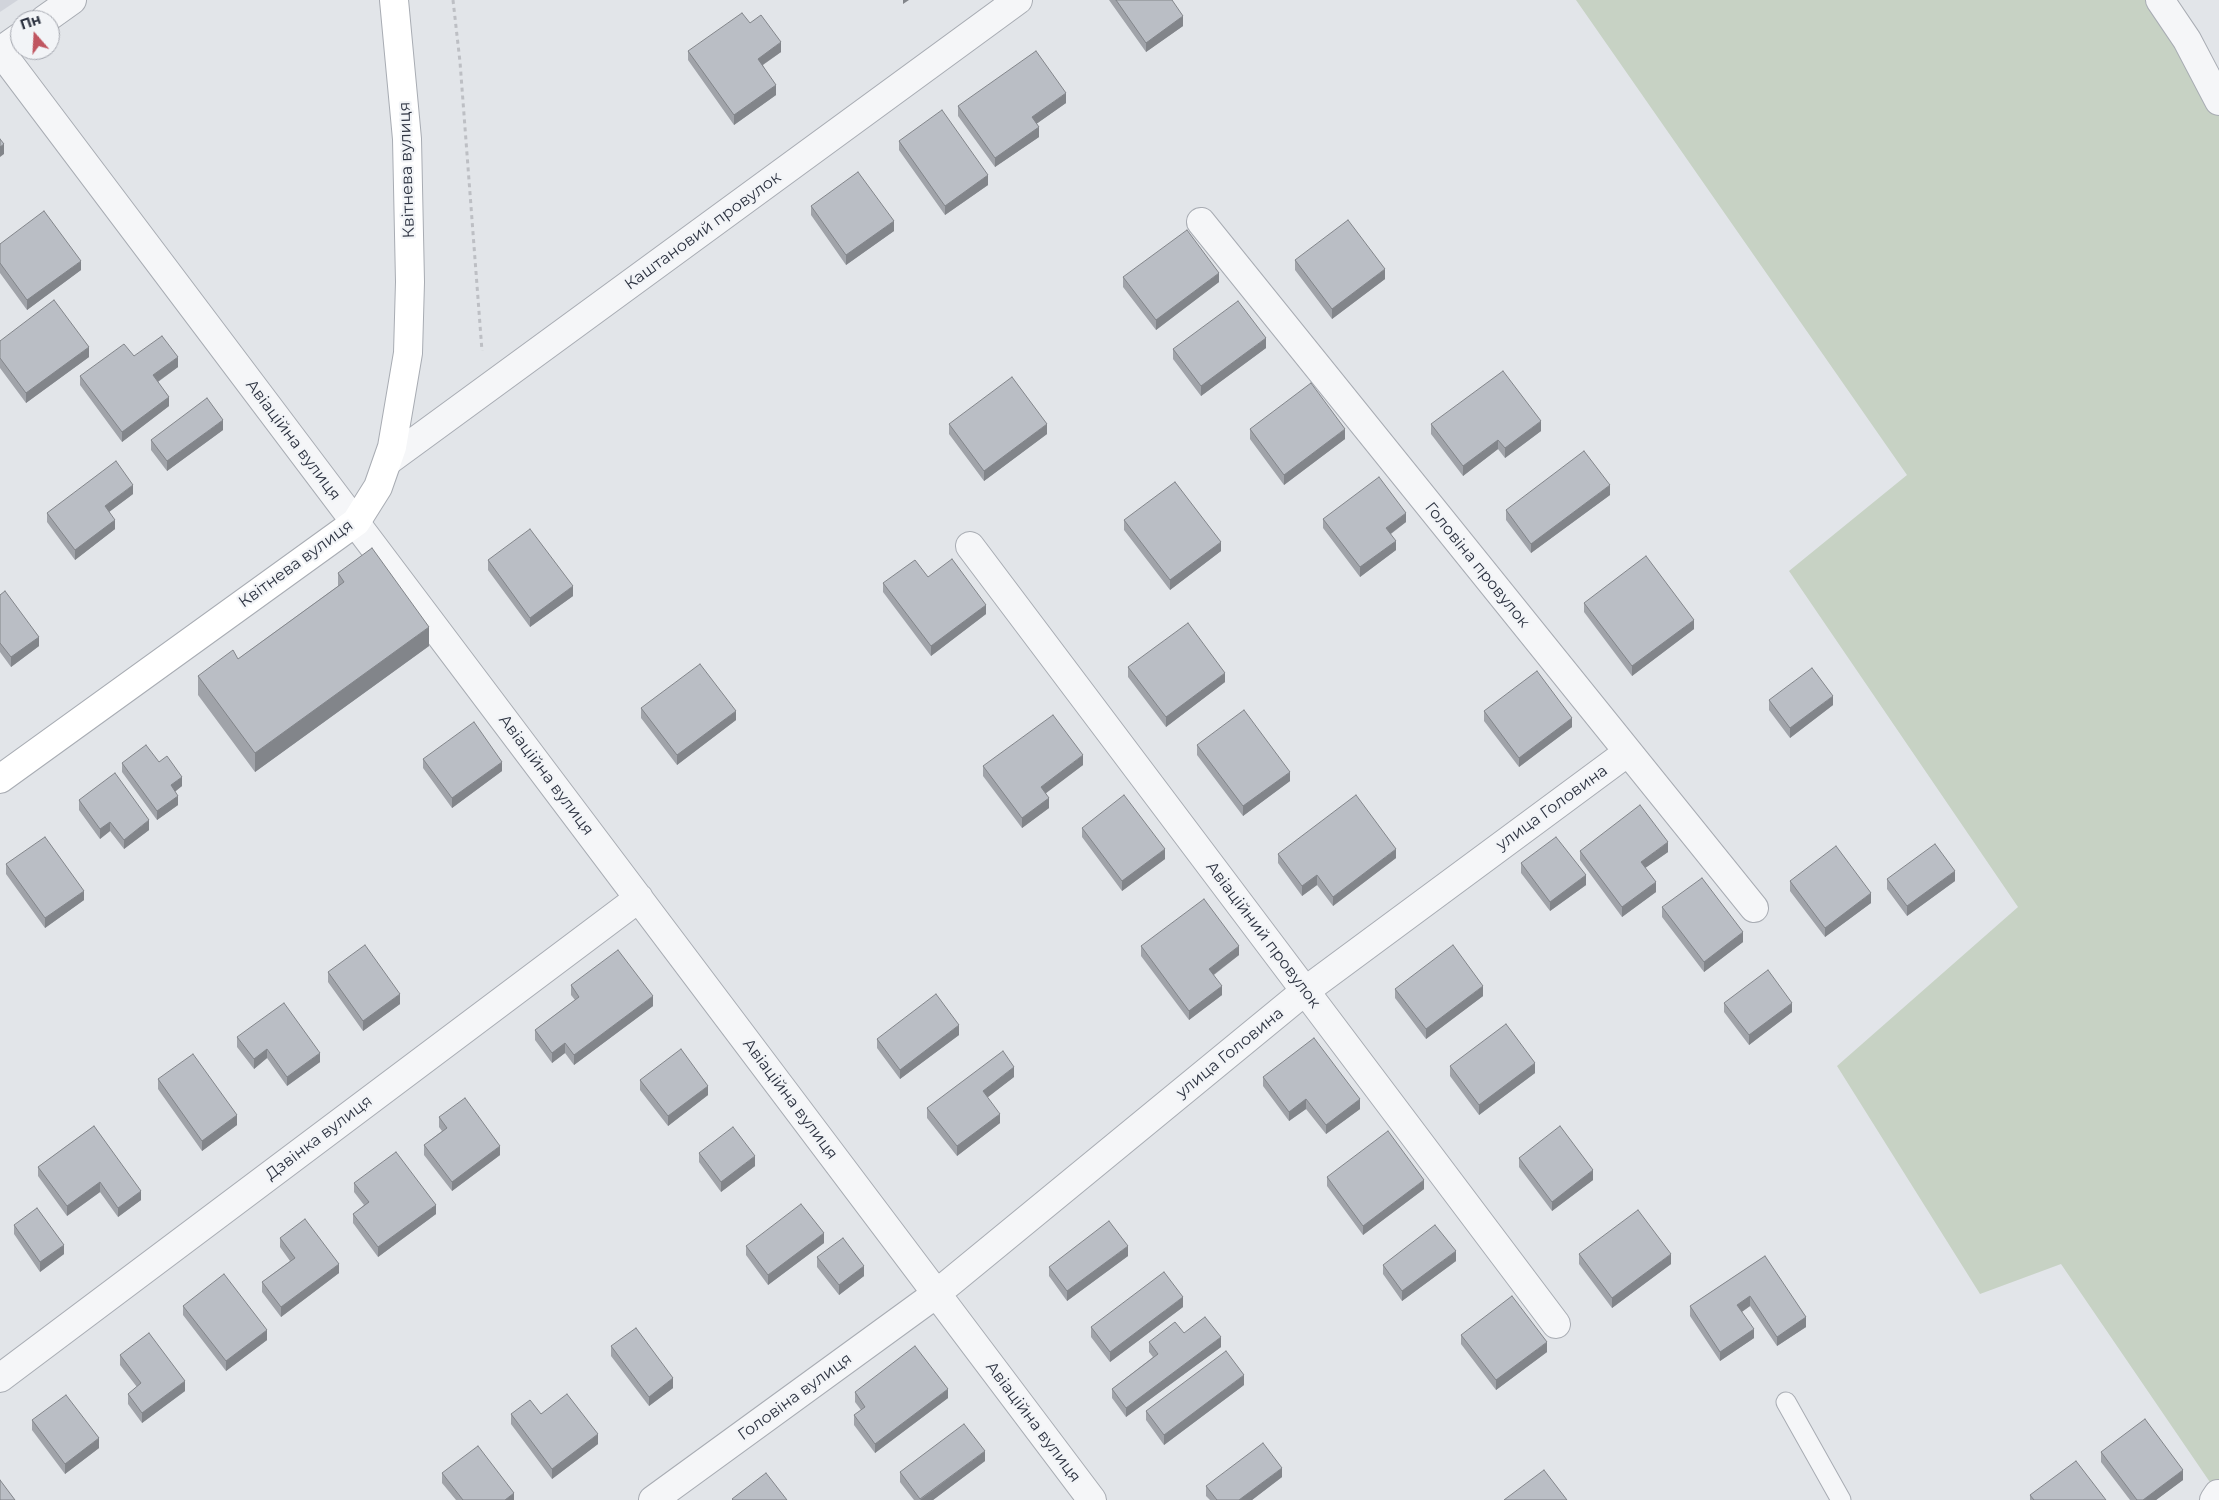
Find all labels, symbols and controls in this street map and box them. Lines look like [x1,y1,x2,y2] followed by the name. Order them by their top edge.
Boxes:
[10,10,60,60] north arrow
[18,10,43,34] text: Пн
[395,101,419,239] street label: Квітнева вулиця
[621,168,785,294] street label: Каштановий провулок
[241,376,345,504] street label: Авіаційна вулиця
[1420,498,1534,632] street label: Головіна провулок
[235,516,357,612] street label: Квітнева вулиця
[494,711,598,839] street label: Авіаційна вулиця
[1493,761,1611,855] street label: улица Головина
[1202,858,1324,1012] street label: Авіаційний провулок
[1172,1004,1288,1102] street label: улица Головина
[738,1035,842,1163] street label: Авіаційна вулиця
[262,1092,376,1184] street label: Дзвінка вулиця
[734,1349,856,1445] street label: Головіна вулиця
[981,1358,1085,1486] street label: Авіаційна вулиця

